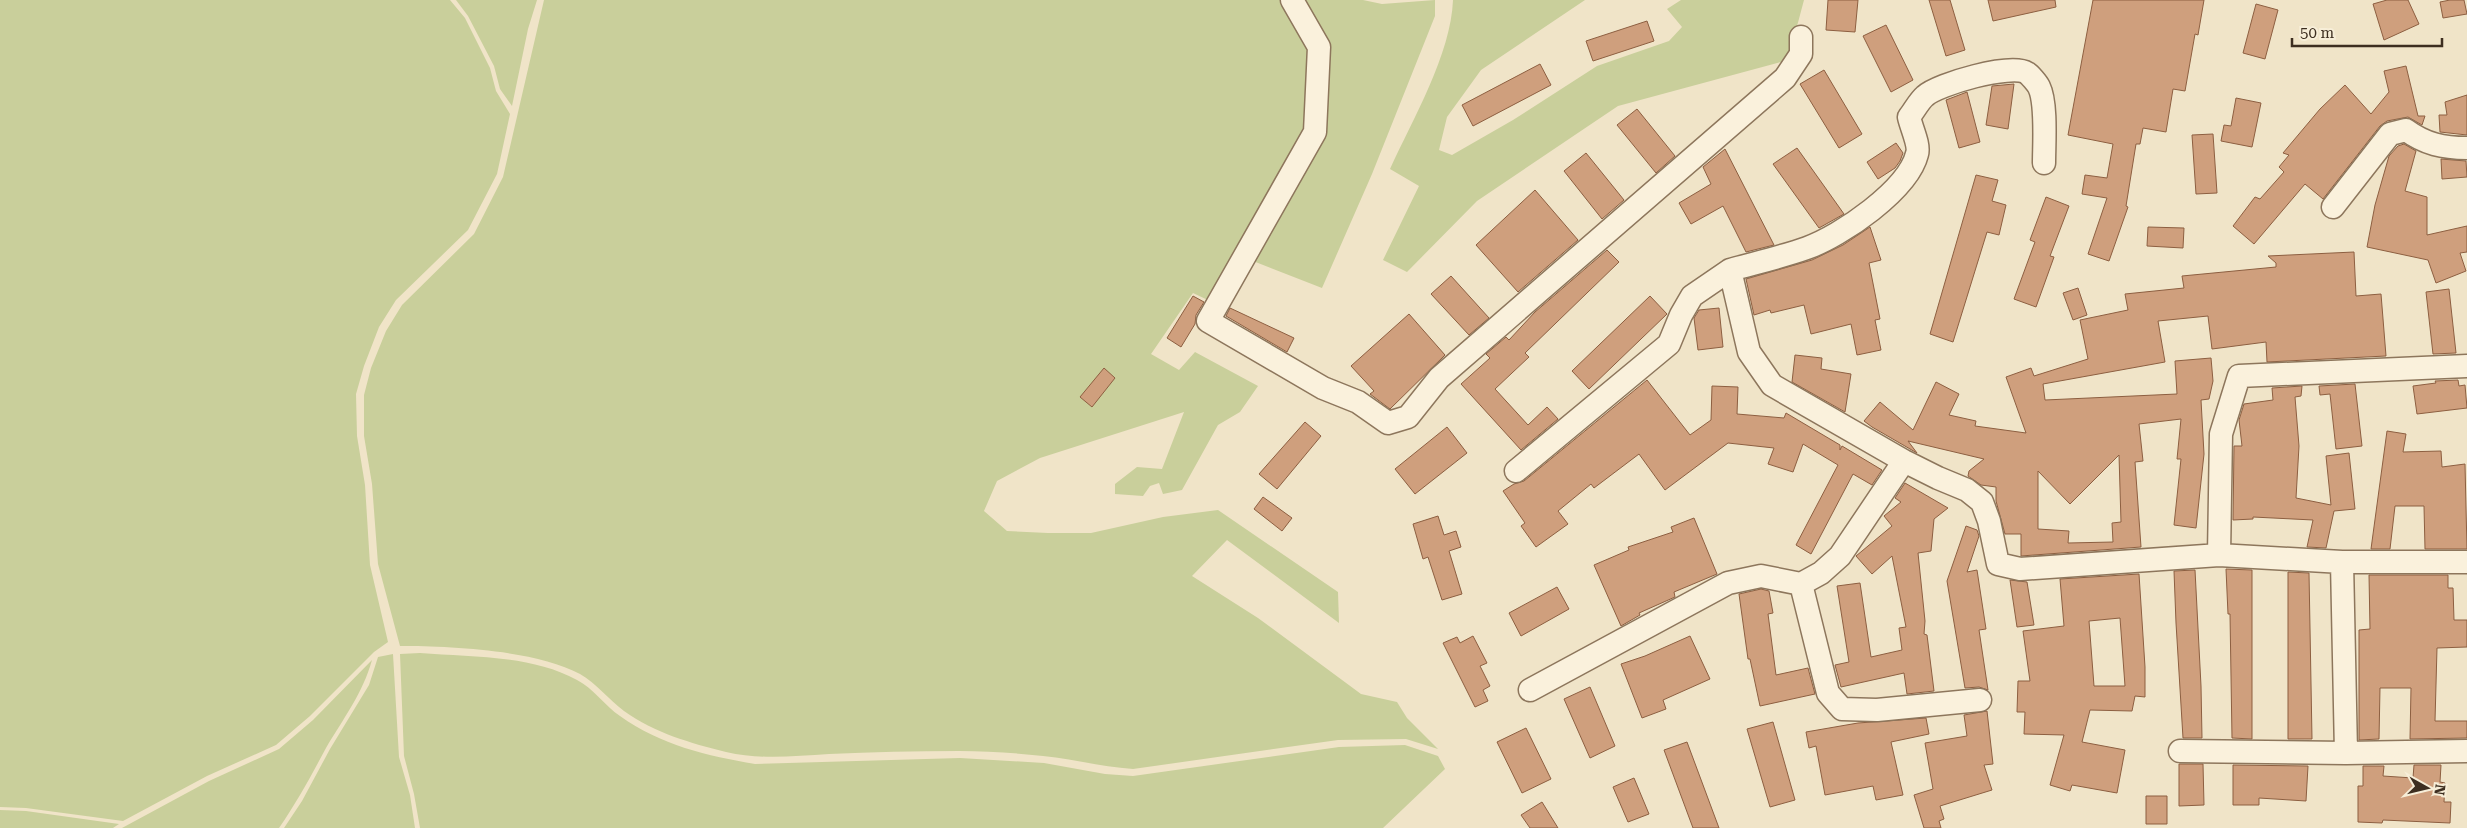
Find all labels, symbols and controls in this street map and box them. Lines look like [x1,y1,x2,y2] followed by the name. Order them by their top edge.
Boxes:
[2292,15,2442,47] scale bar
[2300,24,2335,42] text: 50 m
[2402,763,2452,813] north arrow
[2431,783,2449,796] text: N

